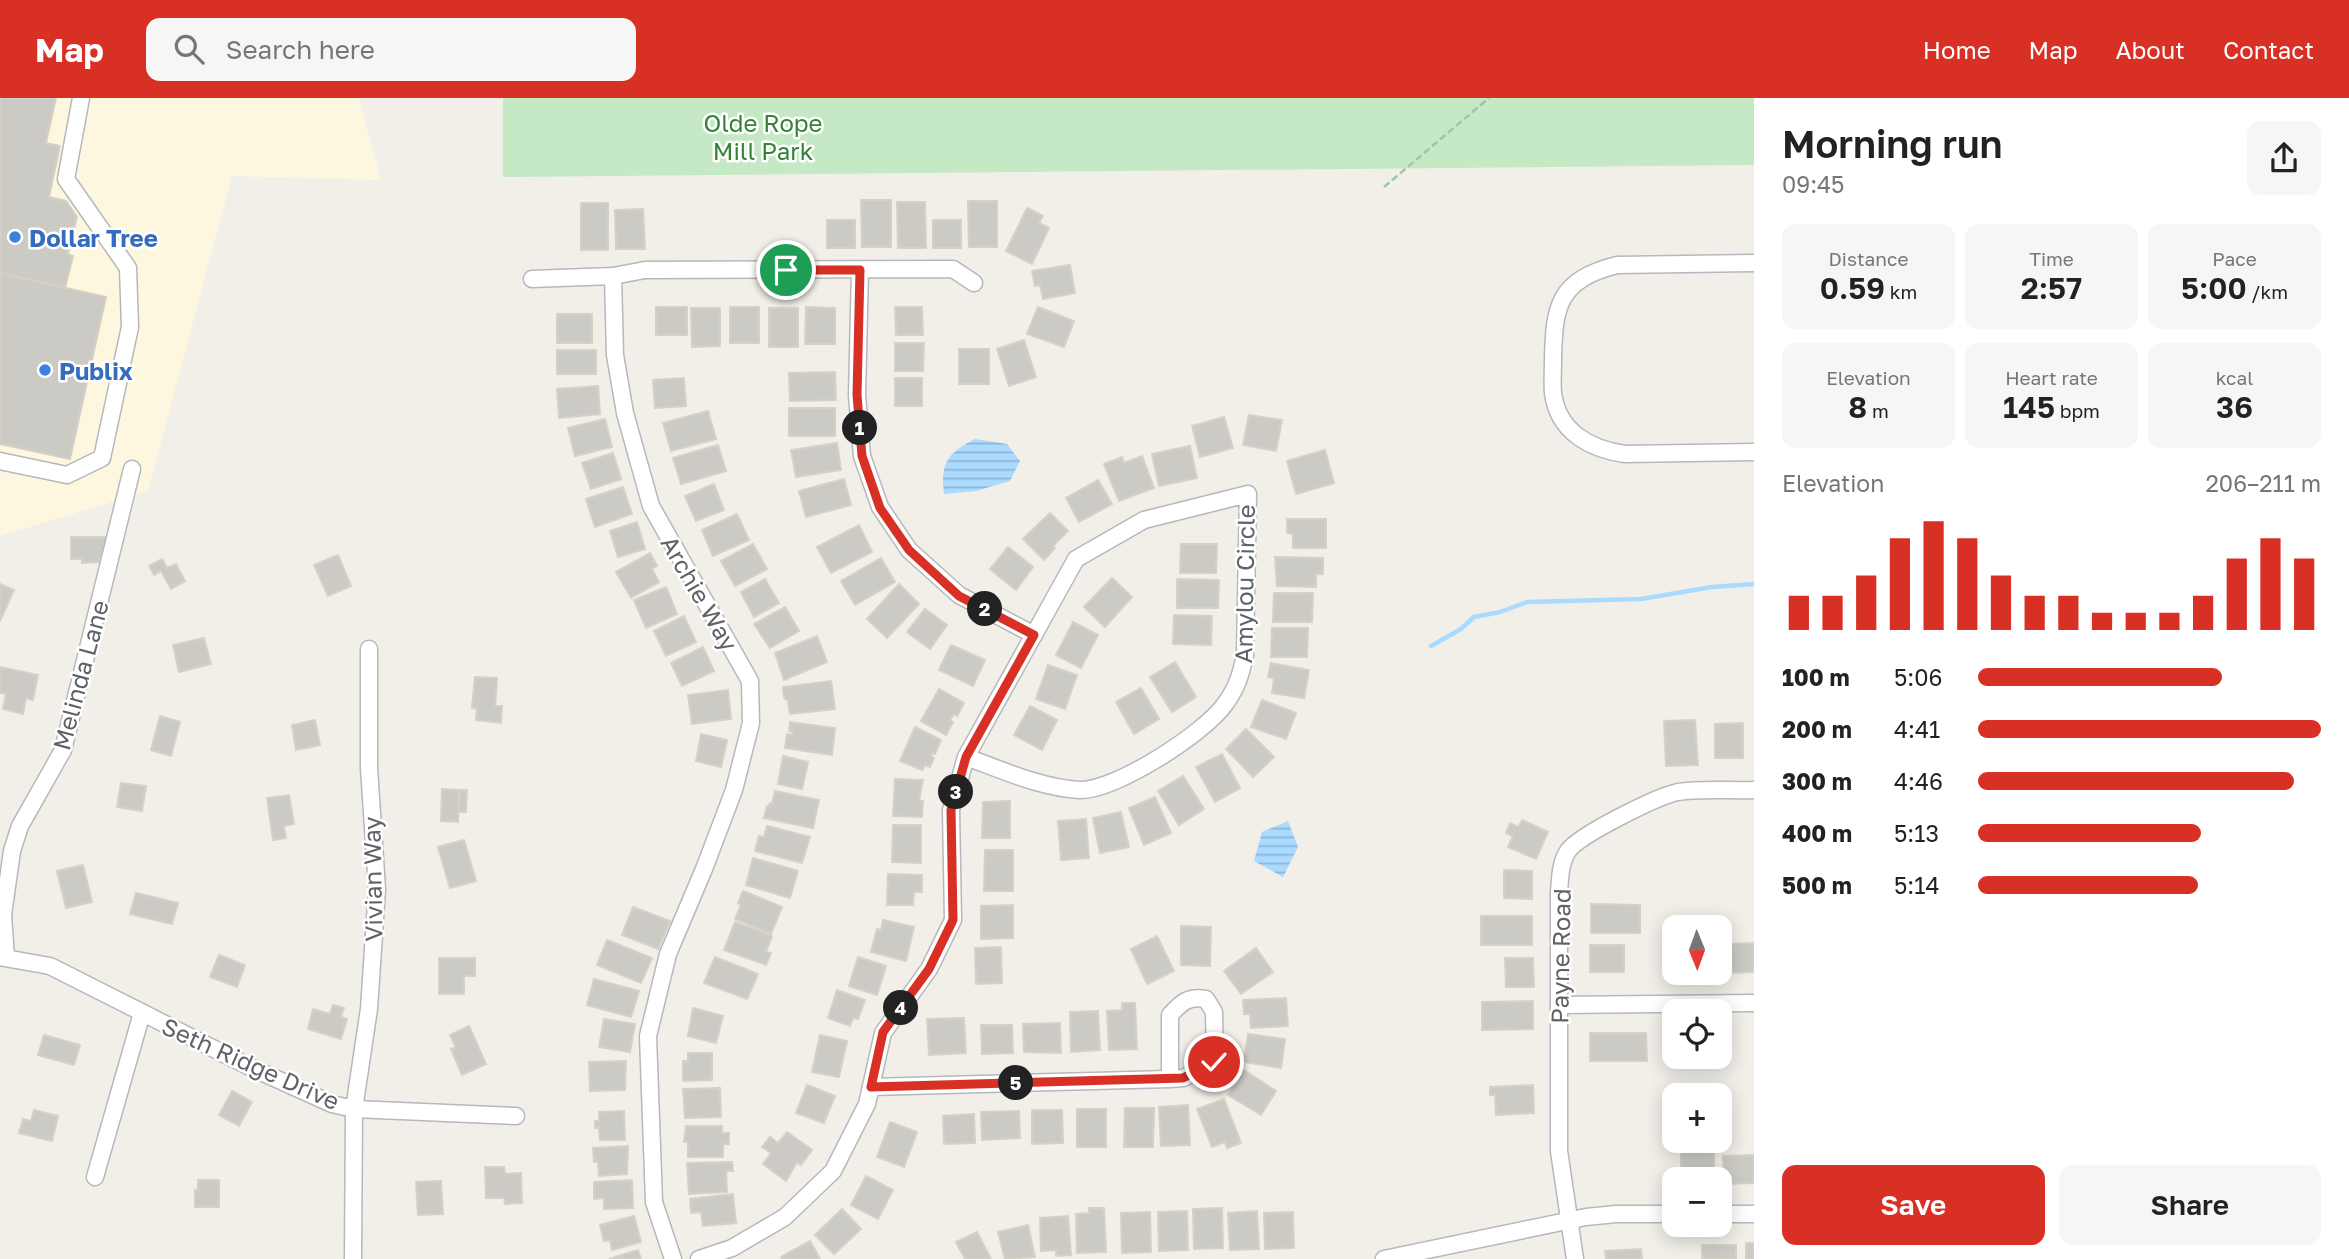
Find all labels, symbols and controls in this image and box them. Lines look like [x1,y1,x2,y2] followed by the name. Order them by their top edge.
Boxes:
[146,18,636,81] search box
[35,30,104,69] text: Map
[170,30,208,68] icon: search
[226,34,375,65] text: Search here
[1923,35,1991,64] text: Home
[2029,35,2078,64] text: Map
[2116,35,2185,64] text: About
[2223,35,2314,64] text: Contact
[703,108,823,165] park label: Olde Rope Mill Park
[1782,121,2003,166] text: Morning run
[2247,121,2321,195] button: share
[1782,170,1844,198] text: 09:45
[29,223,158,252] place label: Dollar Tree
[7,229,23,245] marker: Dollar Tree
[756,240,816,300] pin
[1829,247,1908,270] text: Distance
[2029,247,2074,270] text: Time
[2212,247,2257,270] text: Pace
[767,251,805,289] icon: arrive
[1820,270,1885,306] text: 0.59
[2021,270,2082,306] text: 2:57
[2181,270,2247,306] text: 5:00
[1885,280,1917,303] text: km
[2247,280,2288,303] text: /km
[59,356,133,385] place label: Publix
[37,362,53,378] marker: Publix
[1826,366,1911,389] text: Elevation
[2005,366,2098,389] text: Heart rate
[2216,366,2253,389] text: kcal
[1848,389,1867,425] text: 8
[2003,389,2055,425] text: 145
[2216,389,2253,425] text: 36
[1867,399,1889,422] text: m
[2055,399,2100,422] text: bpm
[842,410,878,446] pin: 1
[855,416,864,439] text: 1
[1782,469,1884,497] text: Elevation
[2206,469,2321,497] text: 206–211 m
[1228,504,1260,664] street label: Amylou Circle
[655,530,745,656] street label: Archie Way
[968,592,1002,626] pin: 2
[46,597,114,753] street label: Melinda Lane
[979,597,990,620] text: 2
[1782,663,1850,691] text: 100 m
[1894,663,1942,691] text: 5:06
[1782,715,1852,743] text: 200 m
[1894,715,1940,743] text: 4:41
[1782,767,1852,795] text: 300 m
[1894,767,1943,795] text: 4:46
[939,774,974,810] pin: 3
[950,780,961,803] text: 3
[356,816,388,942] street label: Vivian Way
[1782,819,1852,847] text: 400 m
[1894,819,1939,847] text: 5:13
[1782,871,1852,899] text: 500 m
[1894,871,1939,899] text: 5:14
[1544,888,1576,1024] street label: Payne Road
[1662,915,1732,985] north arrow
[1662,915,1732,1237] map controls
[884,990,918,1026] pin: 4
[895,996,906,1019] text: 4
[1662,999,1732,1069] button: locate
[158,1011,344,1115] street label: Seth Ridge Drive
[1184,1032,1244,1092] pin
[1195,1043,1233,1081] icon: check
[998,1066,1034,1100] pin: 5
[1010,1071,1021,1094] text: 5
[1662,1083,1732,1153] button: +
[1782,1165,2045,1245] button: Save
[2059,1165,2321,1245] button: Share
[1662,1167,1732,1237] button: −

